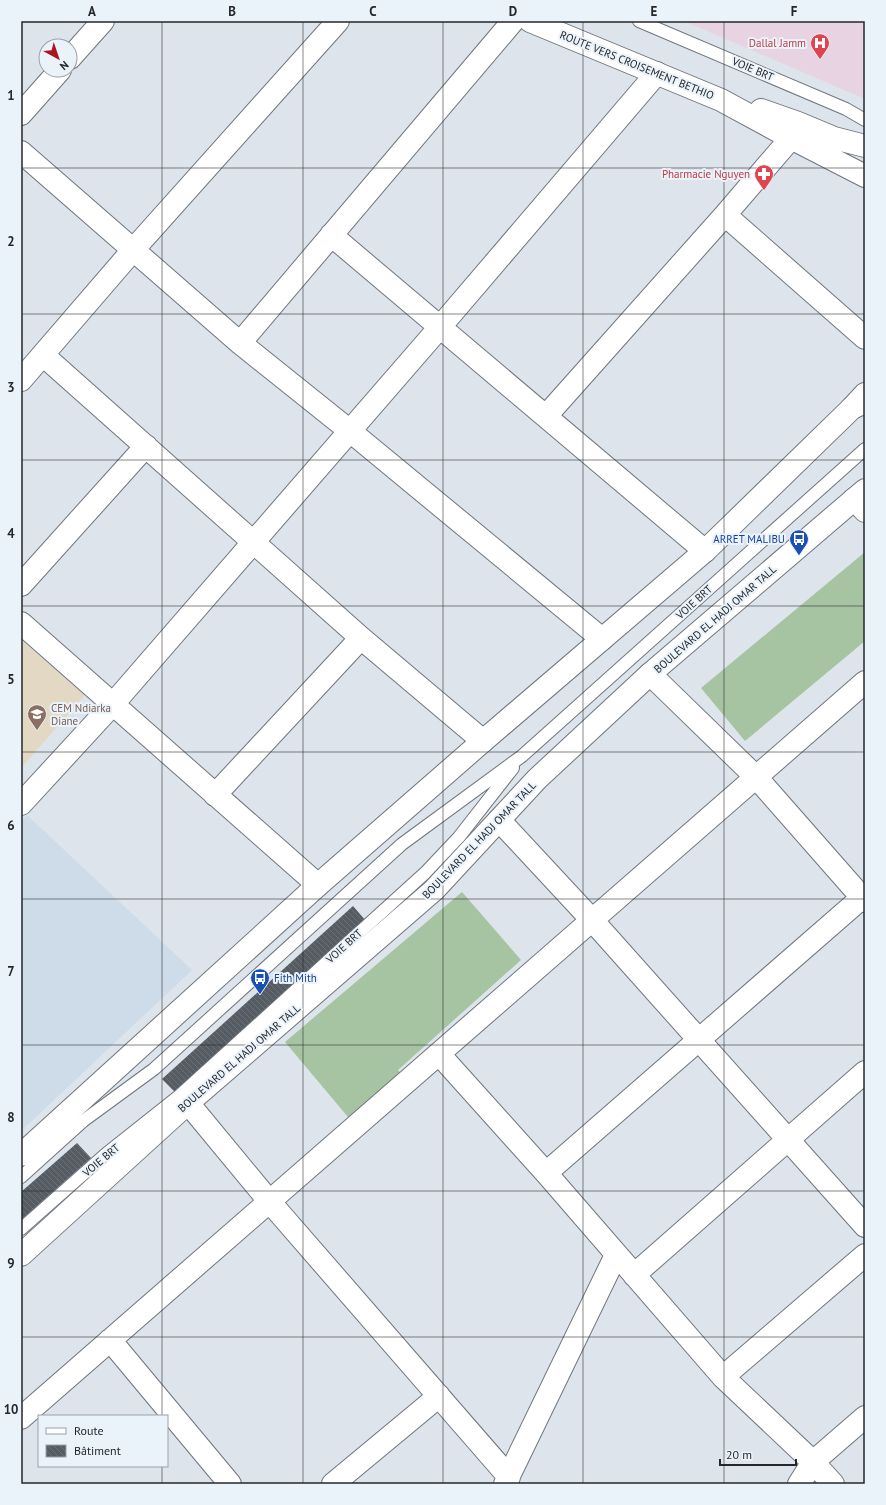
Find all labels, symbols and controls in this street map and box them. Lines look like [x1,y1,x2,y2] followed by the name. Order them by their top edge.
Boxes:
[88,3,96,20] text: A
[228,3,236,20] text: B
[369,3,377,20] text: C
[509,3,517,20] text: D
[651,3,658,20] text: E
[791,3,798,20] text: F
[558,28,716,102] street label: ROUTE VERS CROISEMENT BETHIO
[809,32,831,60] hospital icon: Dallal Jamm
[749,36,806,50] place label: Dallal Jamm
[38,38,78,78] north arrow
[729,54,776,84] street label: VOIE BRT
[57,58,72,73] text: N
[7,87,15,104] text: 1
[753,163,775,191] pharmacy icon: Pharmacie Nguyen
[662,167,750,181] place label: Pharmacie Nguyen
[7,233,15,250] text: 2
[7,379,15,396] text: 3
[7,525,15,542] text: 4
[788,528,810,556] bus stop icon: ARRET MALIBU
[713,532,785,546] place label: ARRET MALIBU
[651,562,779,676] street label: BOULEVARD EL HADJ OMAR TALL
[672,582,715,623] street label: VOIE BRT
[7,671,15,688] text: 5
[51,701,111,728] place label: CEM Ndiarka Diane
[26,703,48,731] school or university icon: CEM Ndiarka Diane
[419,778,539,902] street label: BOULEVARD EL HADJ OMAR TALL
[7,817,15,834] text: 6
[322,926,365,967] street label: VOIE BRT
[7,963,15,980] text: 7
[249,967,271,995] bus stop icon: Fith Mith
[274,971,317,985] place label: Fith Mith
[175,1001,303,1115] street label: BOULEVARD EL HADJ OMAR TALL
[7,1109,15,1126] text: 8
[79,1141,122,1180] street label: VOIE BRT
[7,1255,15,1272] text: 9
[4,1401,18,1418] text: 10
[38,1415,168,1467] legend
[74,1423,104,1438] text: Route
[720,1441,796,1467] scale bar
[74,1443,121,1458] text: Bâtiment
[726,1447,752,1462] text: 20 m

